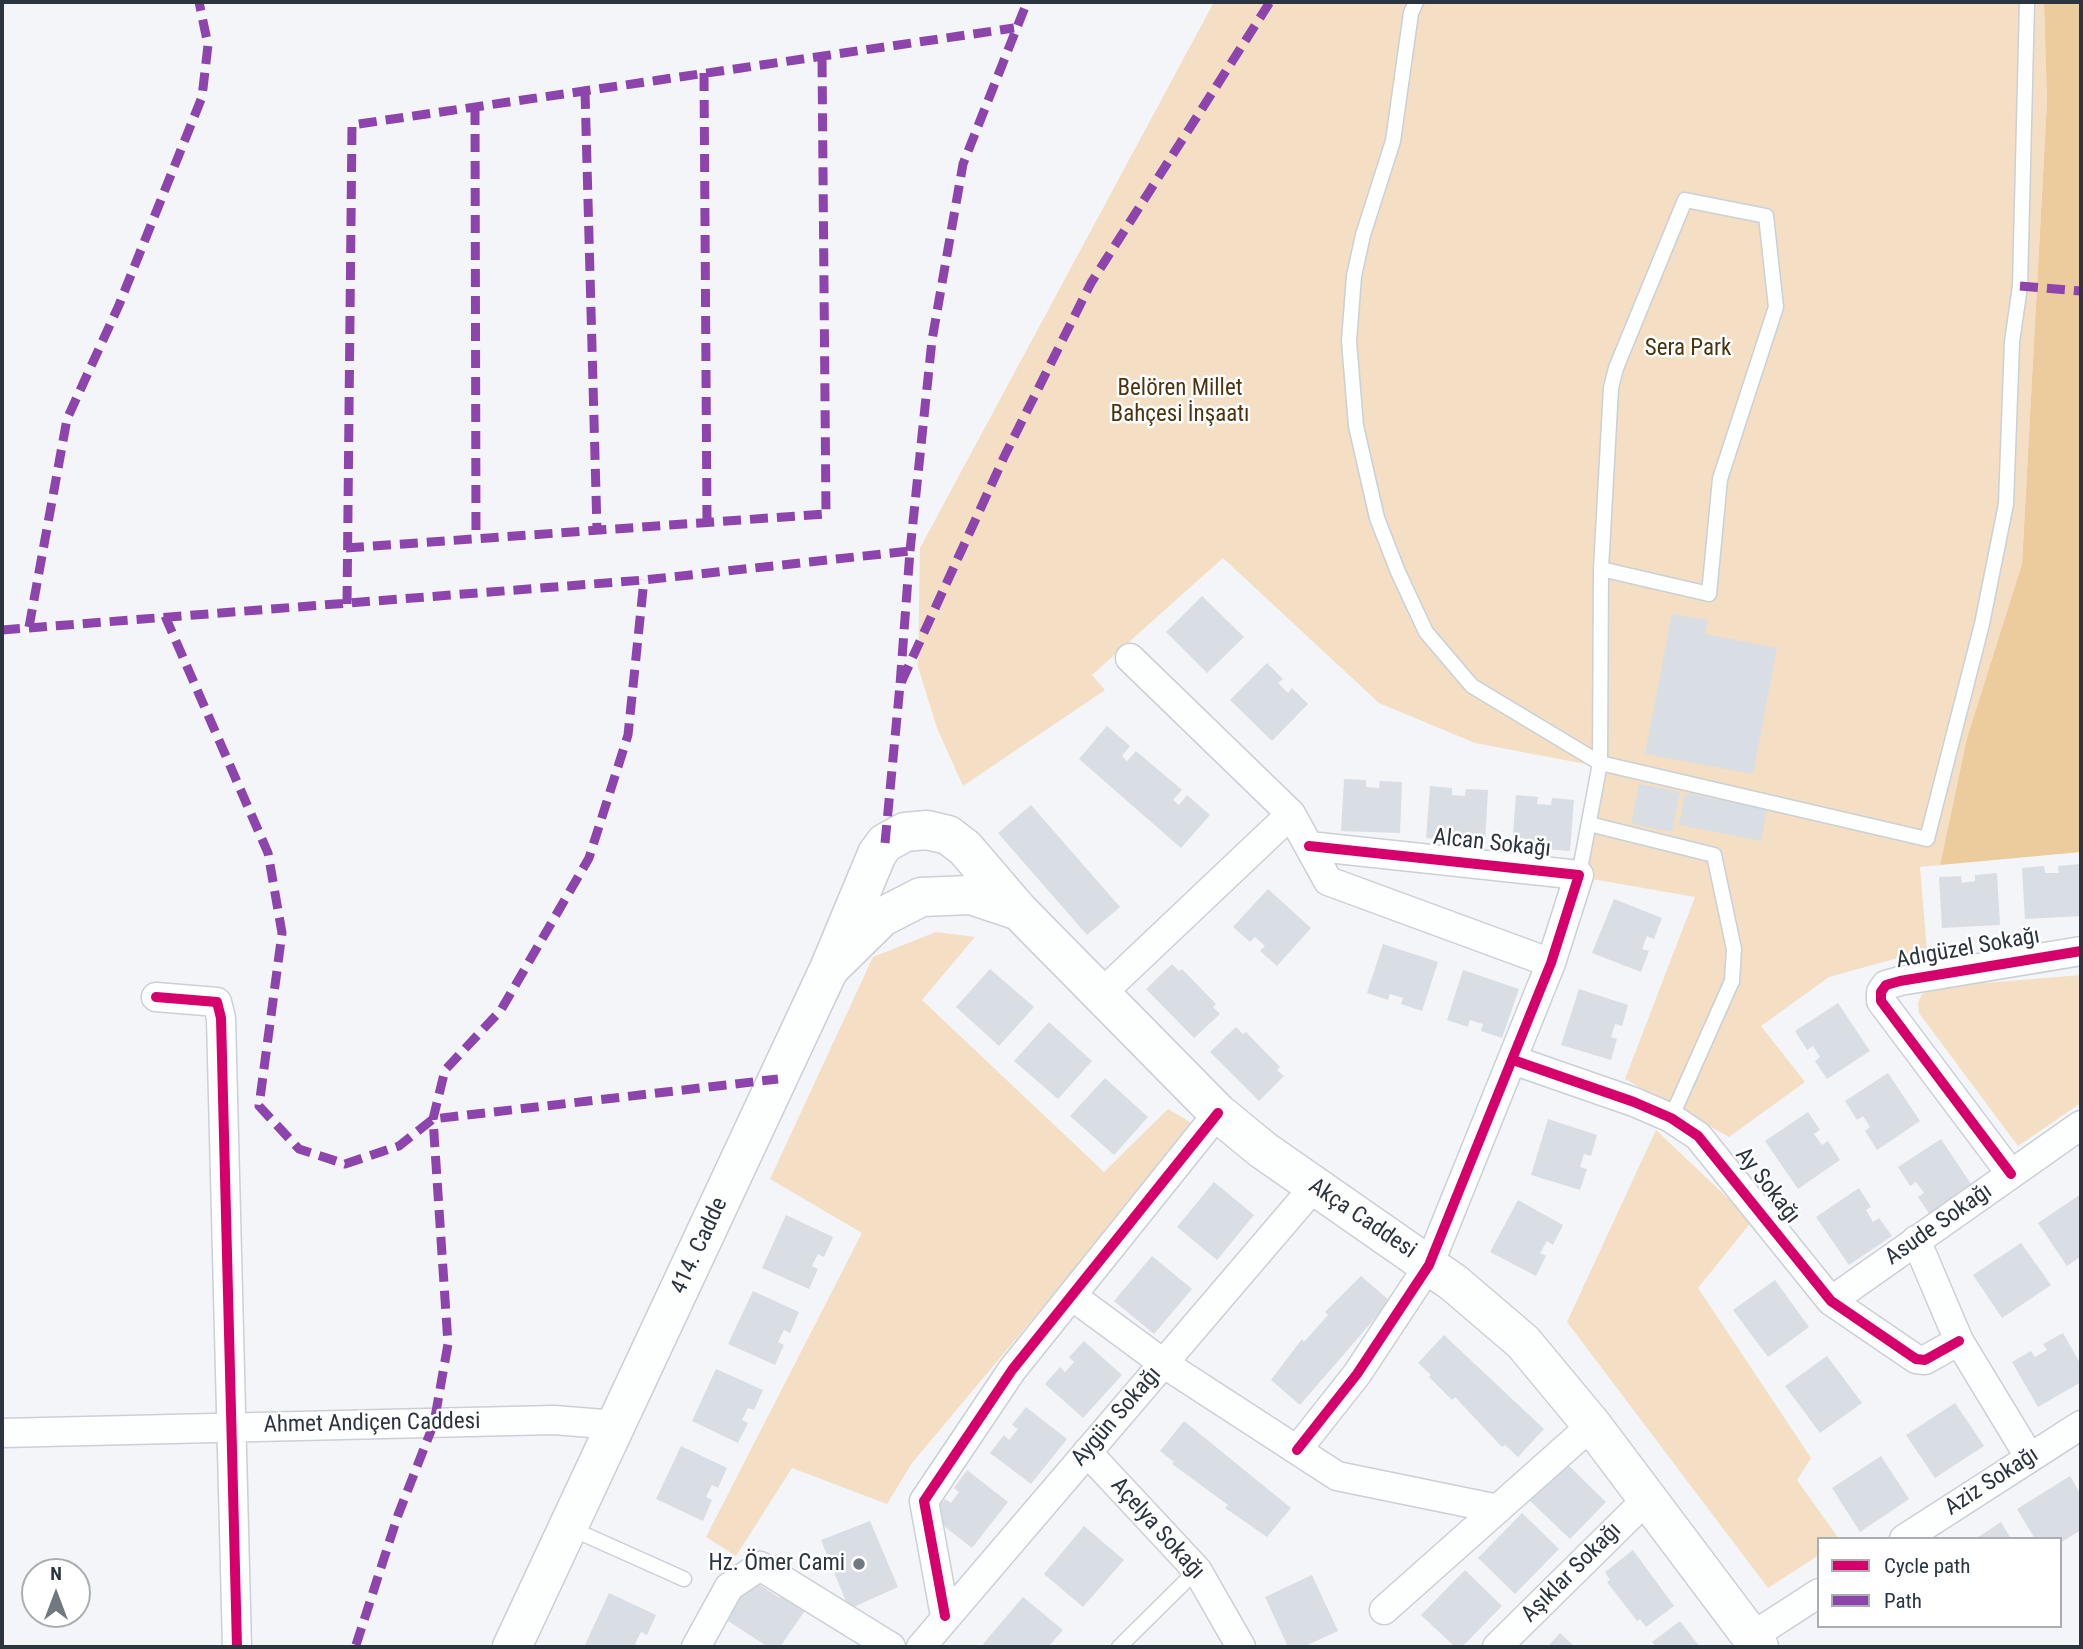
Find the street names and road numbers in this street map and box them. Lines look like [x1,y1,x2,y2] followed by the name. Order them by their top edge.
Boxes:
[1432,824,1552,864] street label: Alcan Sokağı
[1894,923,2042,975] street label: Adıgüzel Sokağı
[1729,1142,1805,1230] street label: Ay Sokağı
[1303,1173,1421,1265] street label: Akça Caddesi
[1880,1178,1998,1272] street label: Asude Sokağı
[666,1193,734,1299] street label: 414. Cadde
[1066,1362,1168,1472] street label: Aygün Sokağı
[263,1408,481,1440] street label: Ahmet Andiçen Caddesi
[1940,1442,2044,1522] street label: Aziz Sokağı
[1104,1472,1210,1586] street label: Açelya Sokağı
[1516,1517,1628,1629] street label: Aşıklar Sokağı

